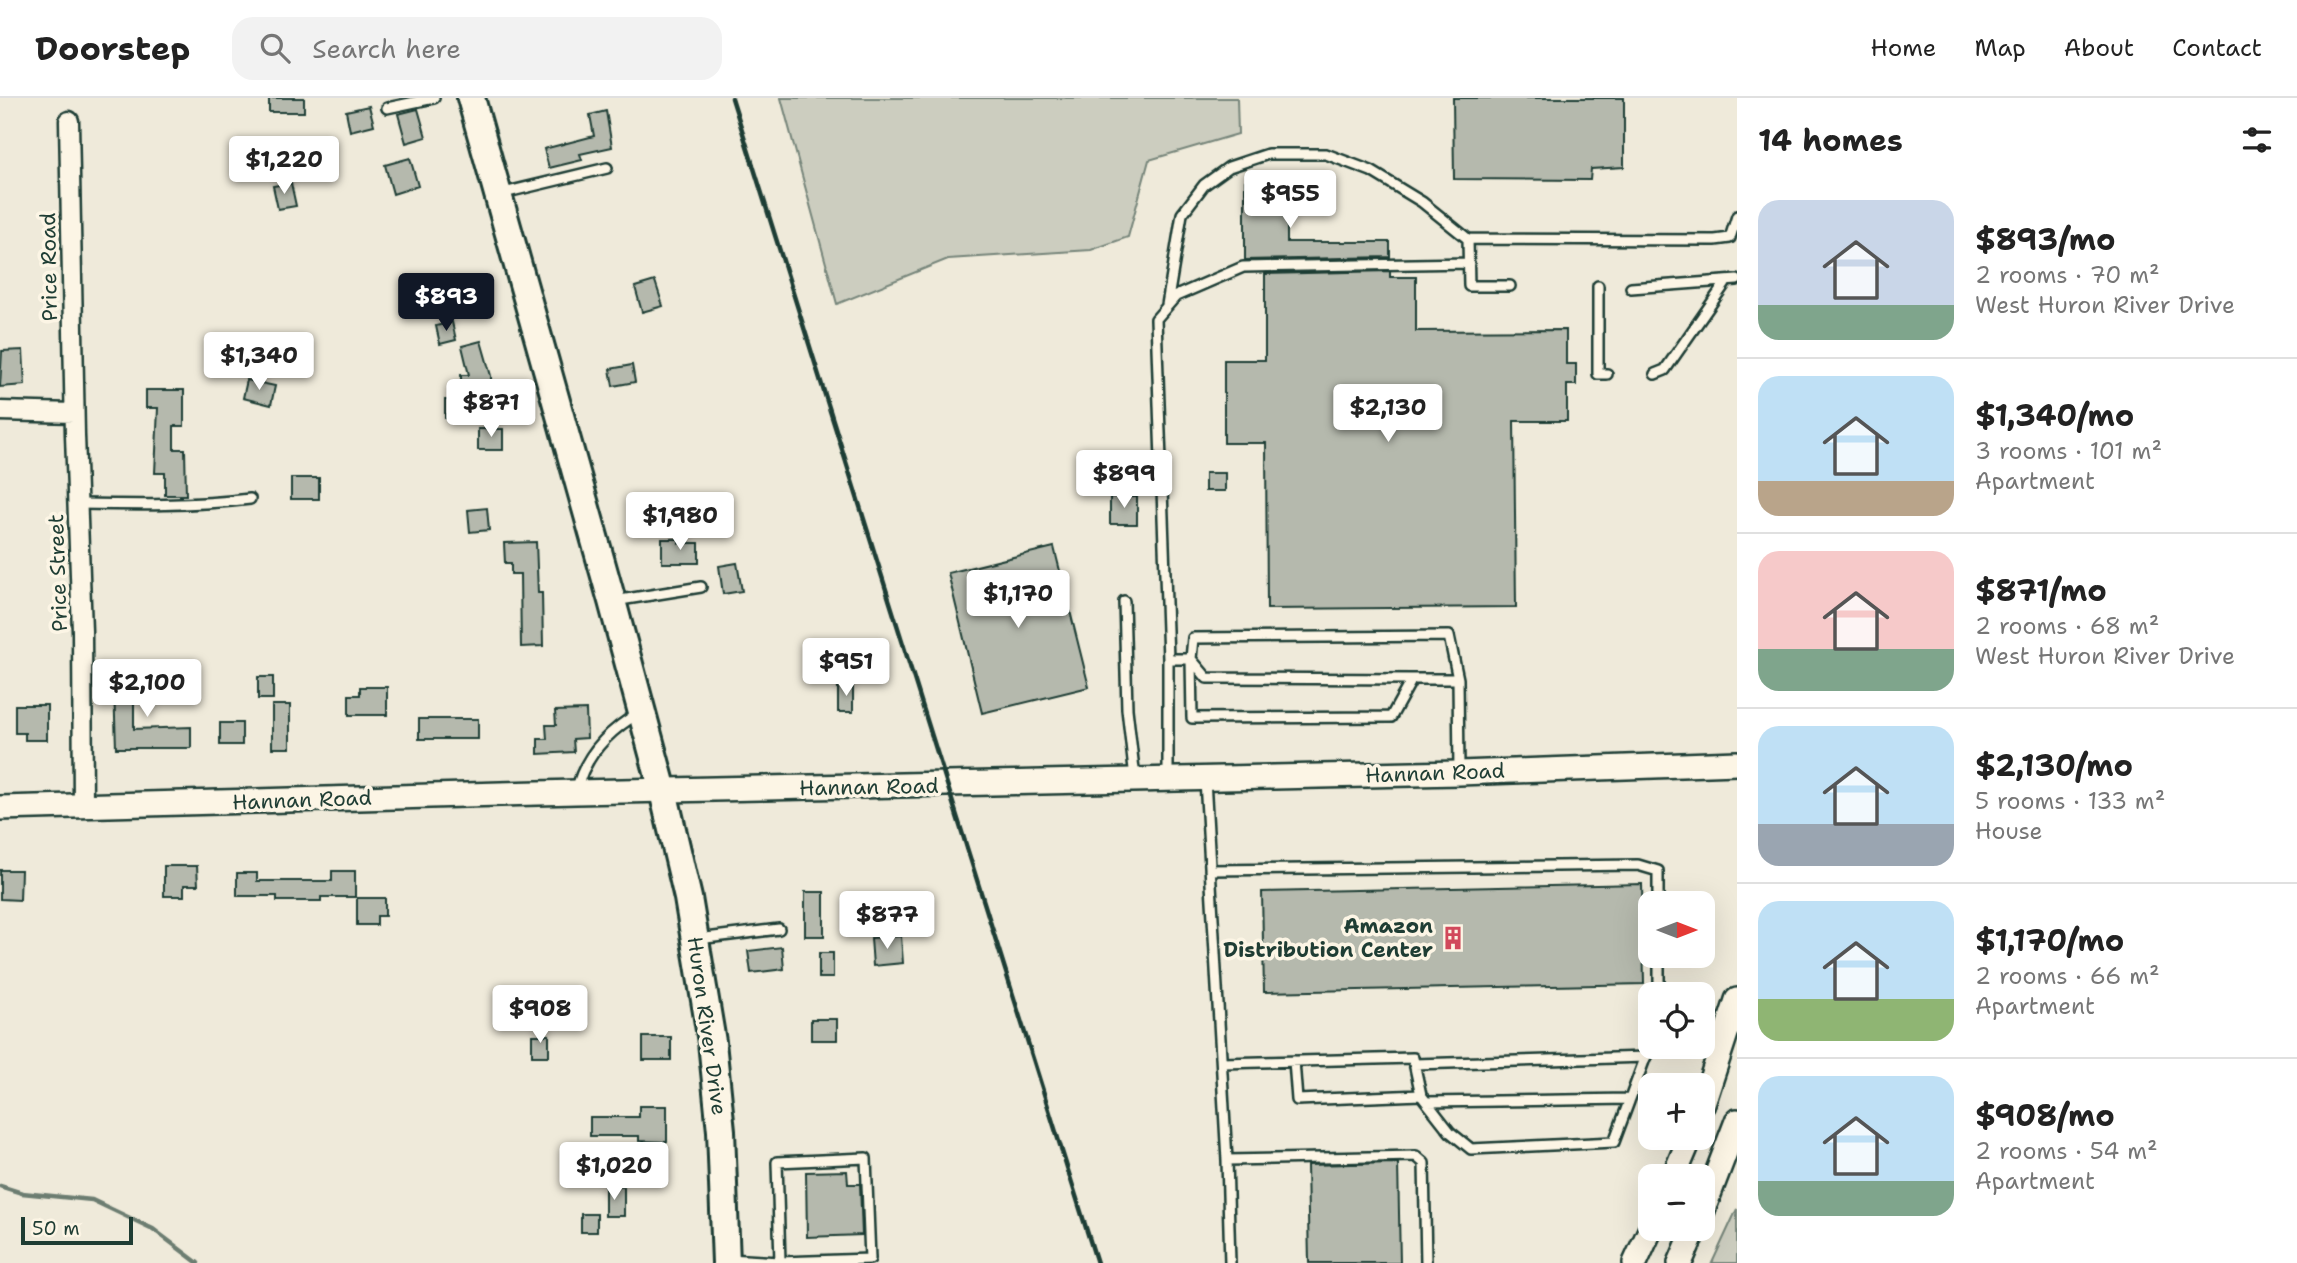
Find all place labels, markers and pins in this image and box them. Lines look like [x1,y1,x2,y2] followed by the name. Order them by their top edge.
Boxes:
[227,136,341,196] pin: $1,220
[1249,170,1331,230] pin: $955
[405,274,487,333] pin: $893
[202,332,316,392] pin: $1,340
[450,380,532,439] pin: $871
[1331,384,1445,444] pin: $2,130
[1083,450,1165,510] pin: $899
[623,492,737,552] pin: $1,980
[961,570,1075,630] pin: $1,170
[805,638,887,698] pin: $951
[90,660,204,719] pin: $2,100
[846,892,928,951] pin: $877
[1223,912,1433,964] place label: Amazon Distribution Center
[1439,924,1467,952] building icon: Amazon Distribution Center
[499,986,581,1045] pin: $908
[557,1142,671,1202] pin: $1,020

